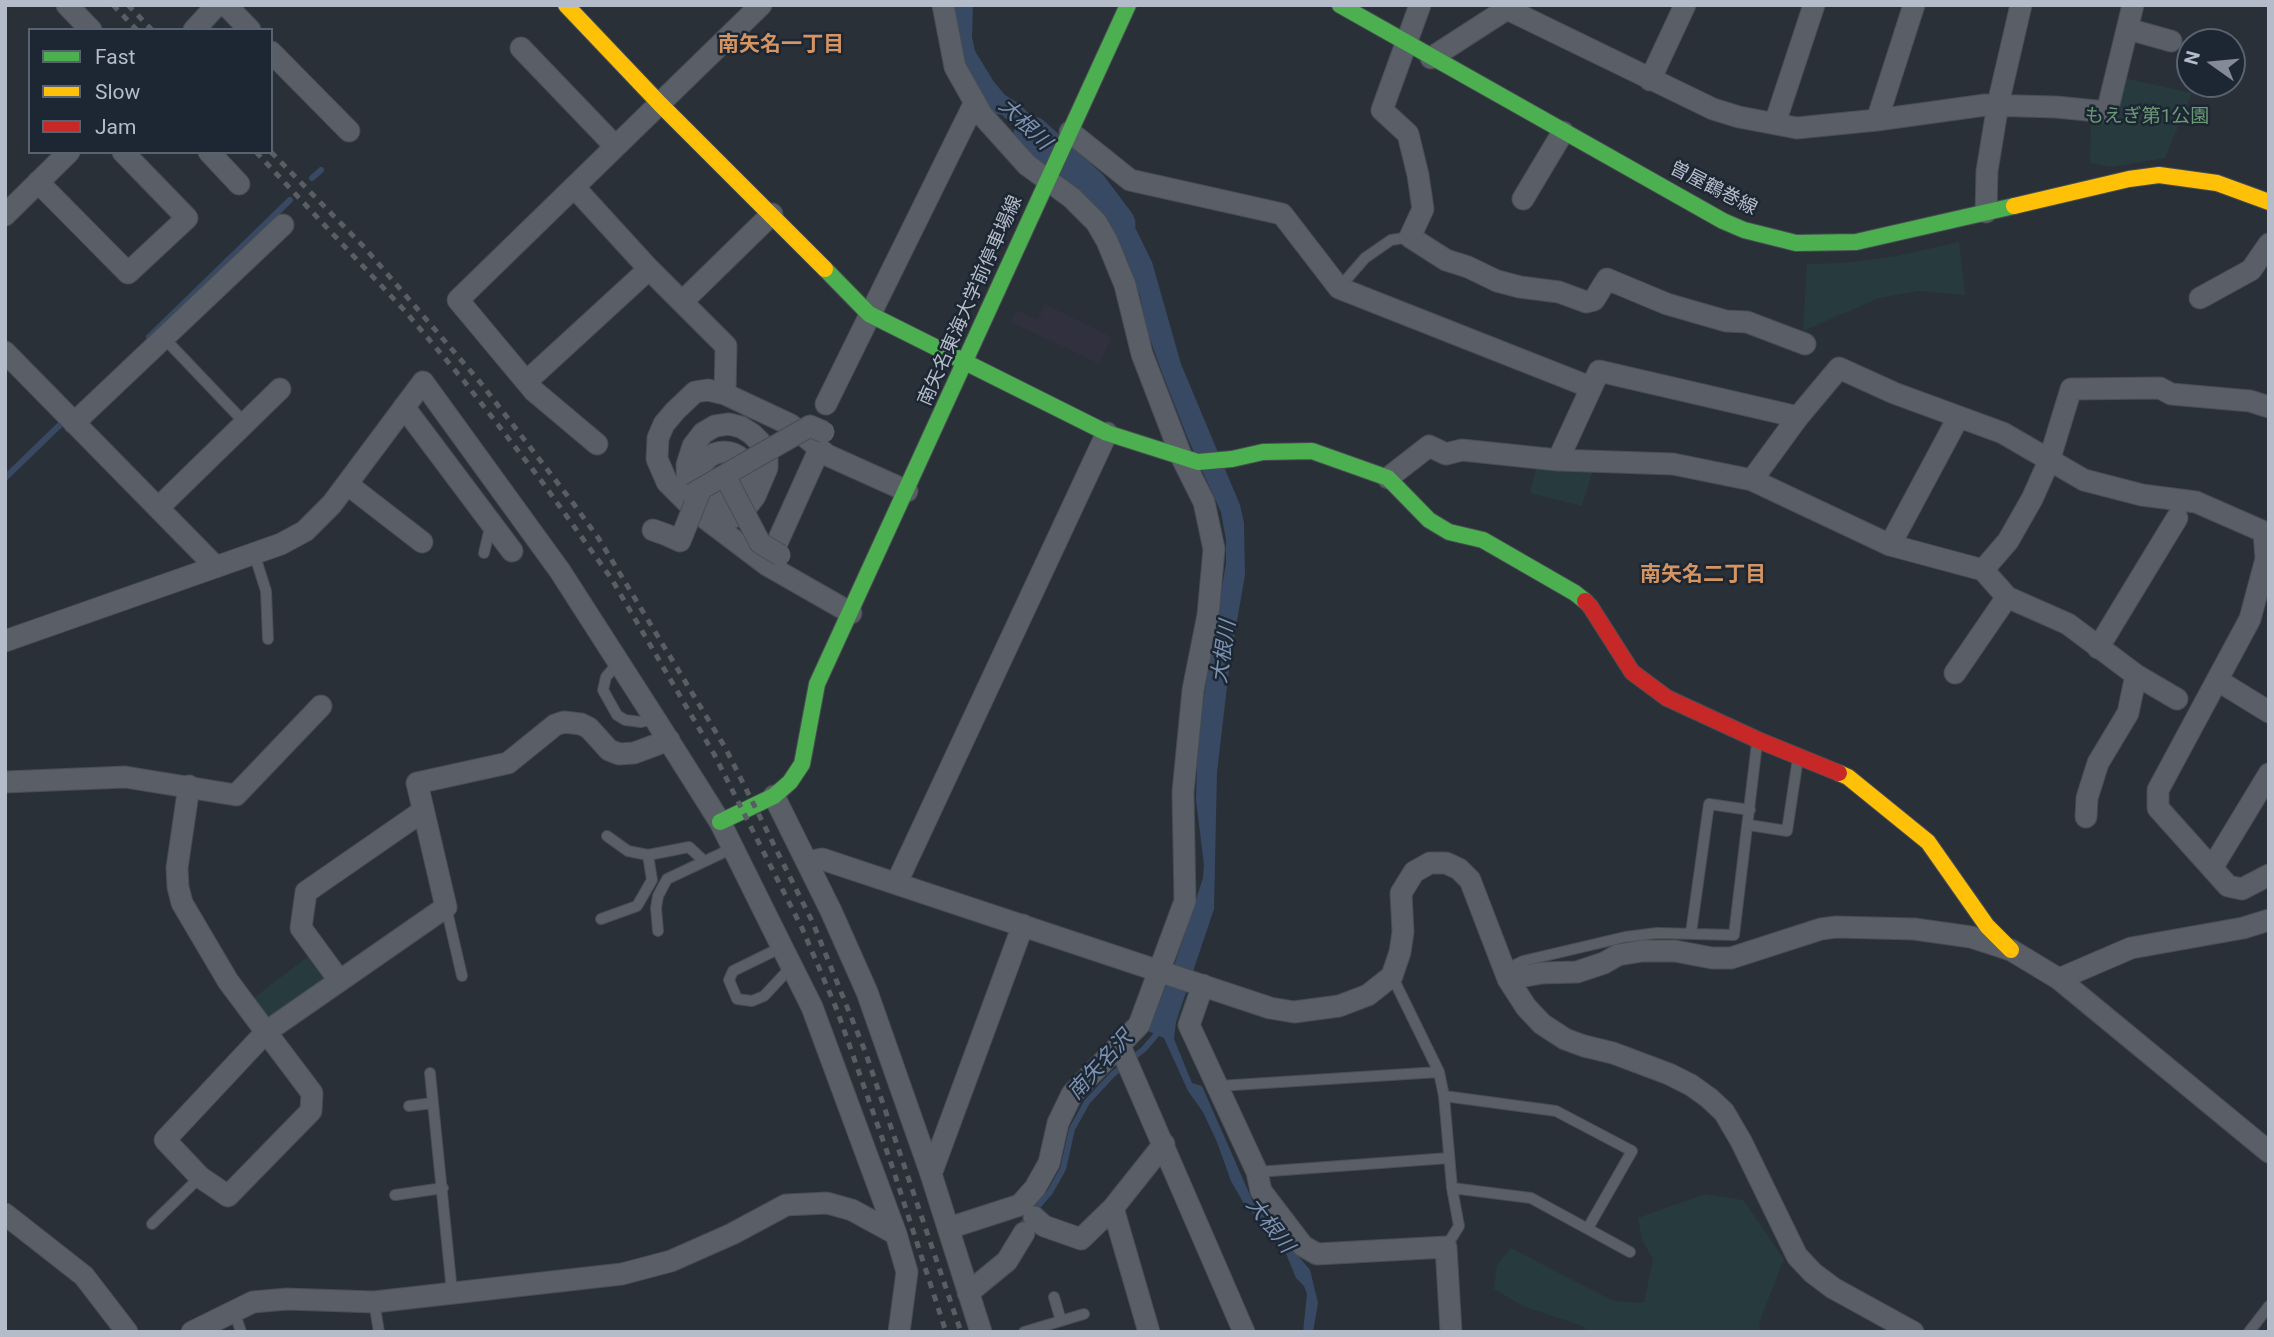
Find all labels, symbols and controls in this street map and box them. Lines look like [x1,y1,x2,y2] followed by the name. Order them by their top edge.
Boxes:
[28,28,273,154] legend
[2176,28,2246,98] north arrow
[718,33,844,59] district label: 南矢名一丁目
[95,45,135,69] text: Fast
[2179,49,2205,67] text: N
[95,80,140,104] text: Slow
[993,94,1055,156] water label: 大根川
[2085,106,2209,128] park label: もえぎ第1公園
[95,115,136,139] text: Jam
[1666,157,1760,221] street label: 曽屋鶴巻線
[914,192,1028,410] street label: 南矢名東海大学前停車場線
[1640,563,1766,589] district label: 南矢名二丁目
[1208,619,1242,685] water label: 大根川
[1064,1026,1138,1106] water label: 南矢名沢
[1240,1193,1298,1259] water label: 大根川

